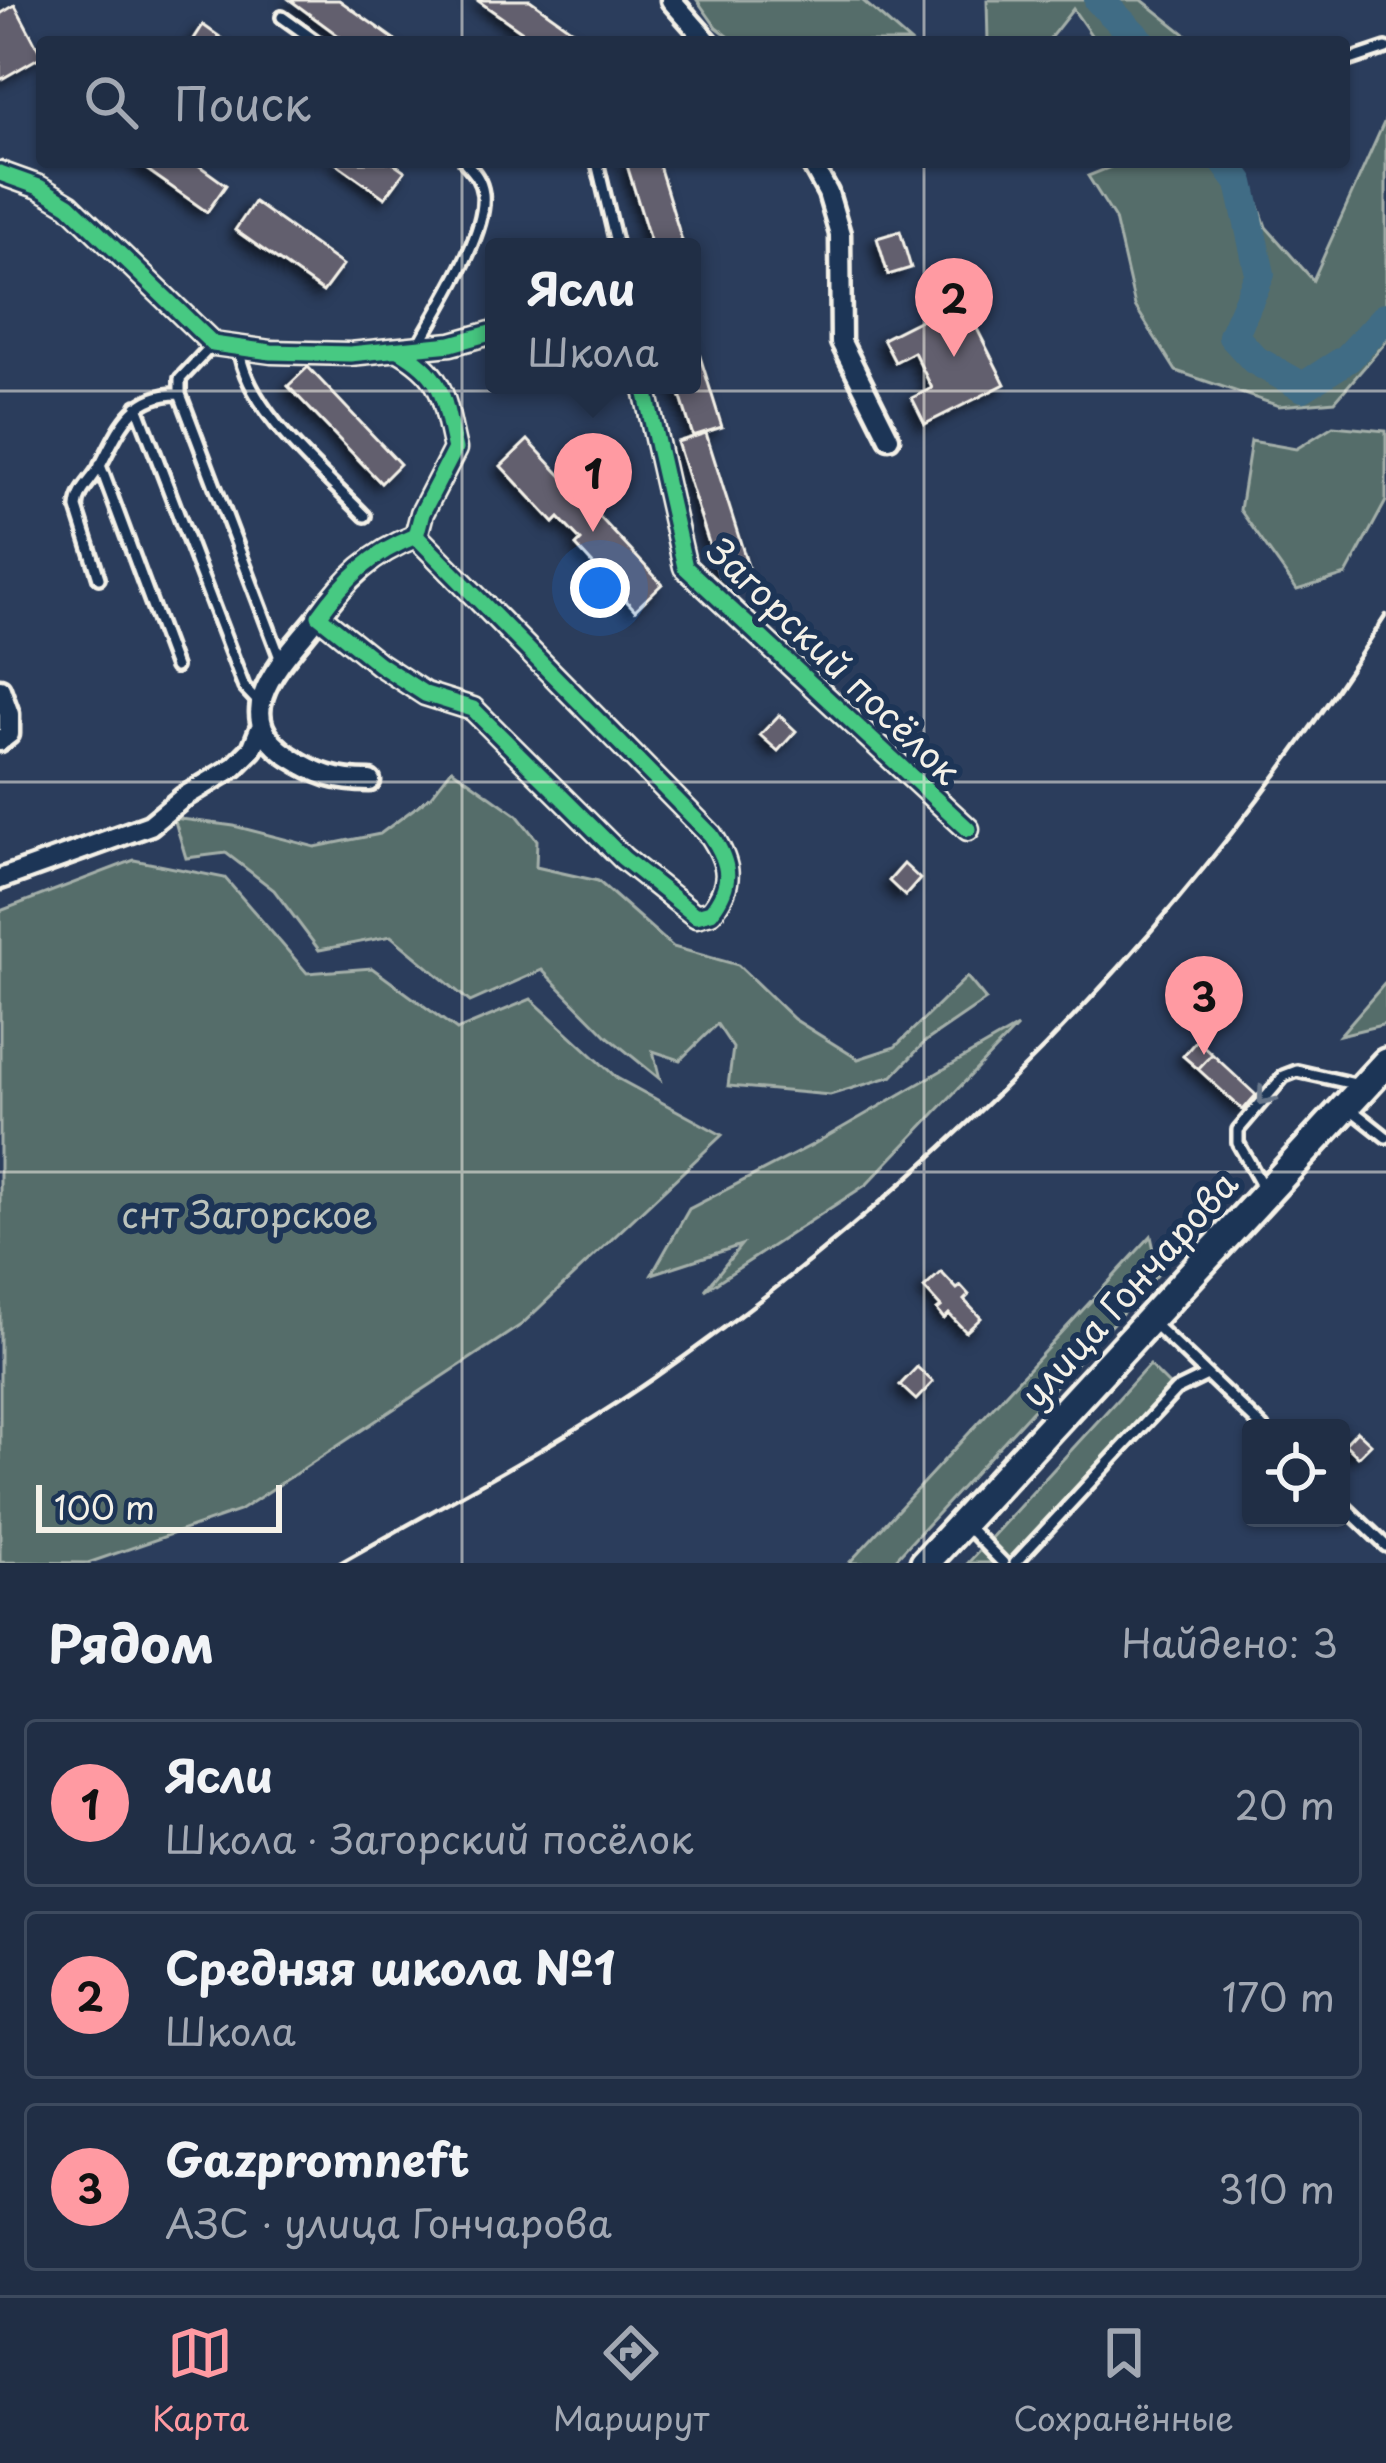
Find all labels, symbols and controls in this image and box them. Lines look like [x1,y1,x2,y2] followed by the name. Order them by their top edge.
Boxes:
[36,36,1350,168] search box
[174,68,311,136] text: Поиск
[78,69,144,135] icon: search
[485,238,701,394] popup
[528,253,636,321] text: Ясли
[915,258,993,357] pin: 2
[528,321,658,380] text: Школа
[554,433,632,532] pin: 1
[696,524,975,796] street label: Загорский посёлок
[570,558,630,618] your location
[1165,956,1243,1055] pin: 3
[1258,1083,1280,1105] one-way arrow
[1007,1157,1250,1418] street label: улица Гончарова
[122,1186,372,1240] park label: снт Загорское
[1242,1419,1350,1527] map controls
[1242,1419,1350,1527] button: locate
[36,1479,282,1532] scale bar
[54,1481,155,1531] text: 100 m
[48,1603,214,1680] text: Рядом
[1121,1612,1338,1671] text: Найдено: 3
[165,1740,273,1808] text: Ясли
[81,1774,99,1833] text: 1
[1234,1774,1335,1833] text: 20 m
[165,1808,693,1867] text: Школа · Загорский посёлок
[165,1932,615,2000] text: Средняя школа №1
[76,1966,104,2025] text: 2
[1222,1966,1335,2025] text: 170 m
[165,2000,296,2059] text: Школа
[165,2124,470,2192] text: Gazpromneft
[77,2158,103,2217] text: 3
[1218,2158,1335,2217] text: 310 m
[165,2192,612,2251] text: АЗС · улица Гончарова
[152,2320,249,2442] tab: Карта
[553,2320,709,2442] tab: Маршрут
[1013,2320,1234,2442] tab: Сохранённые

